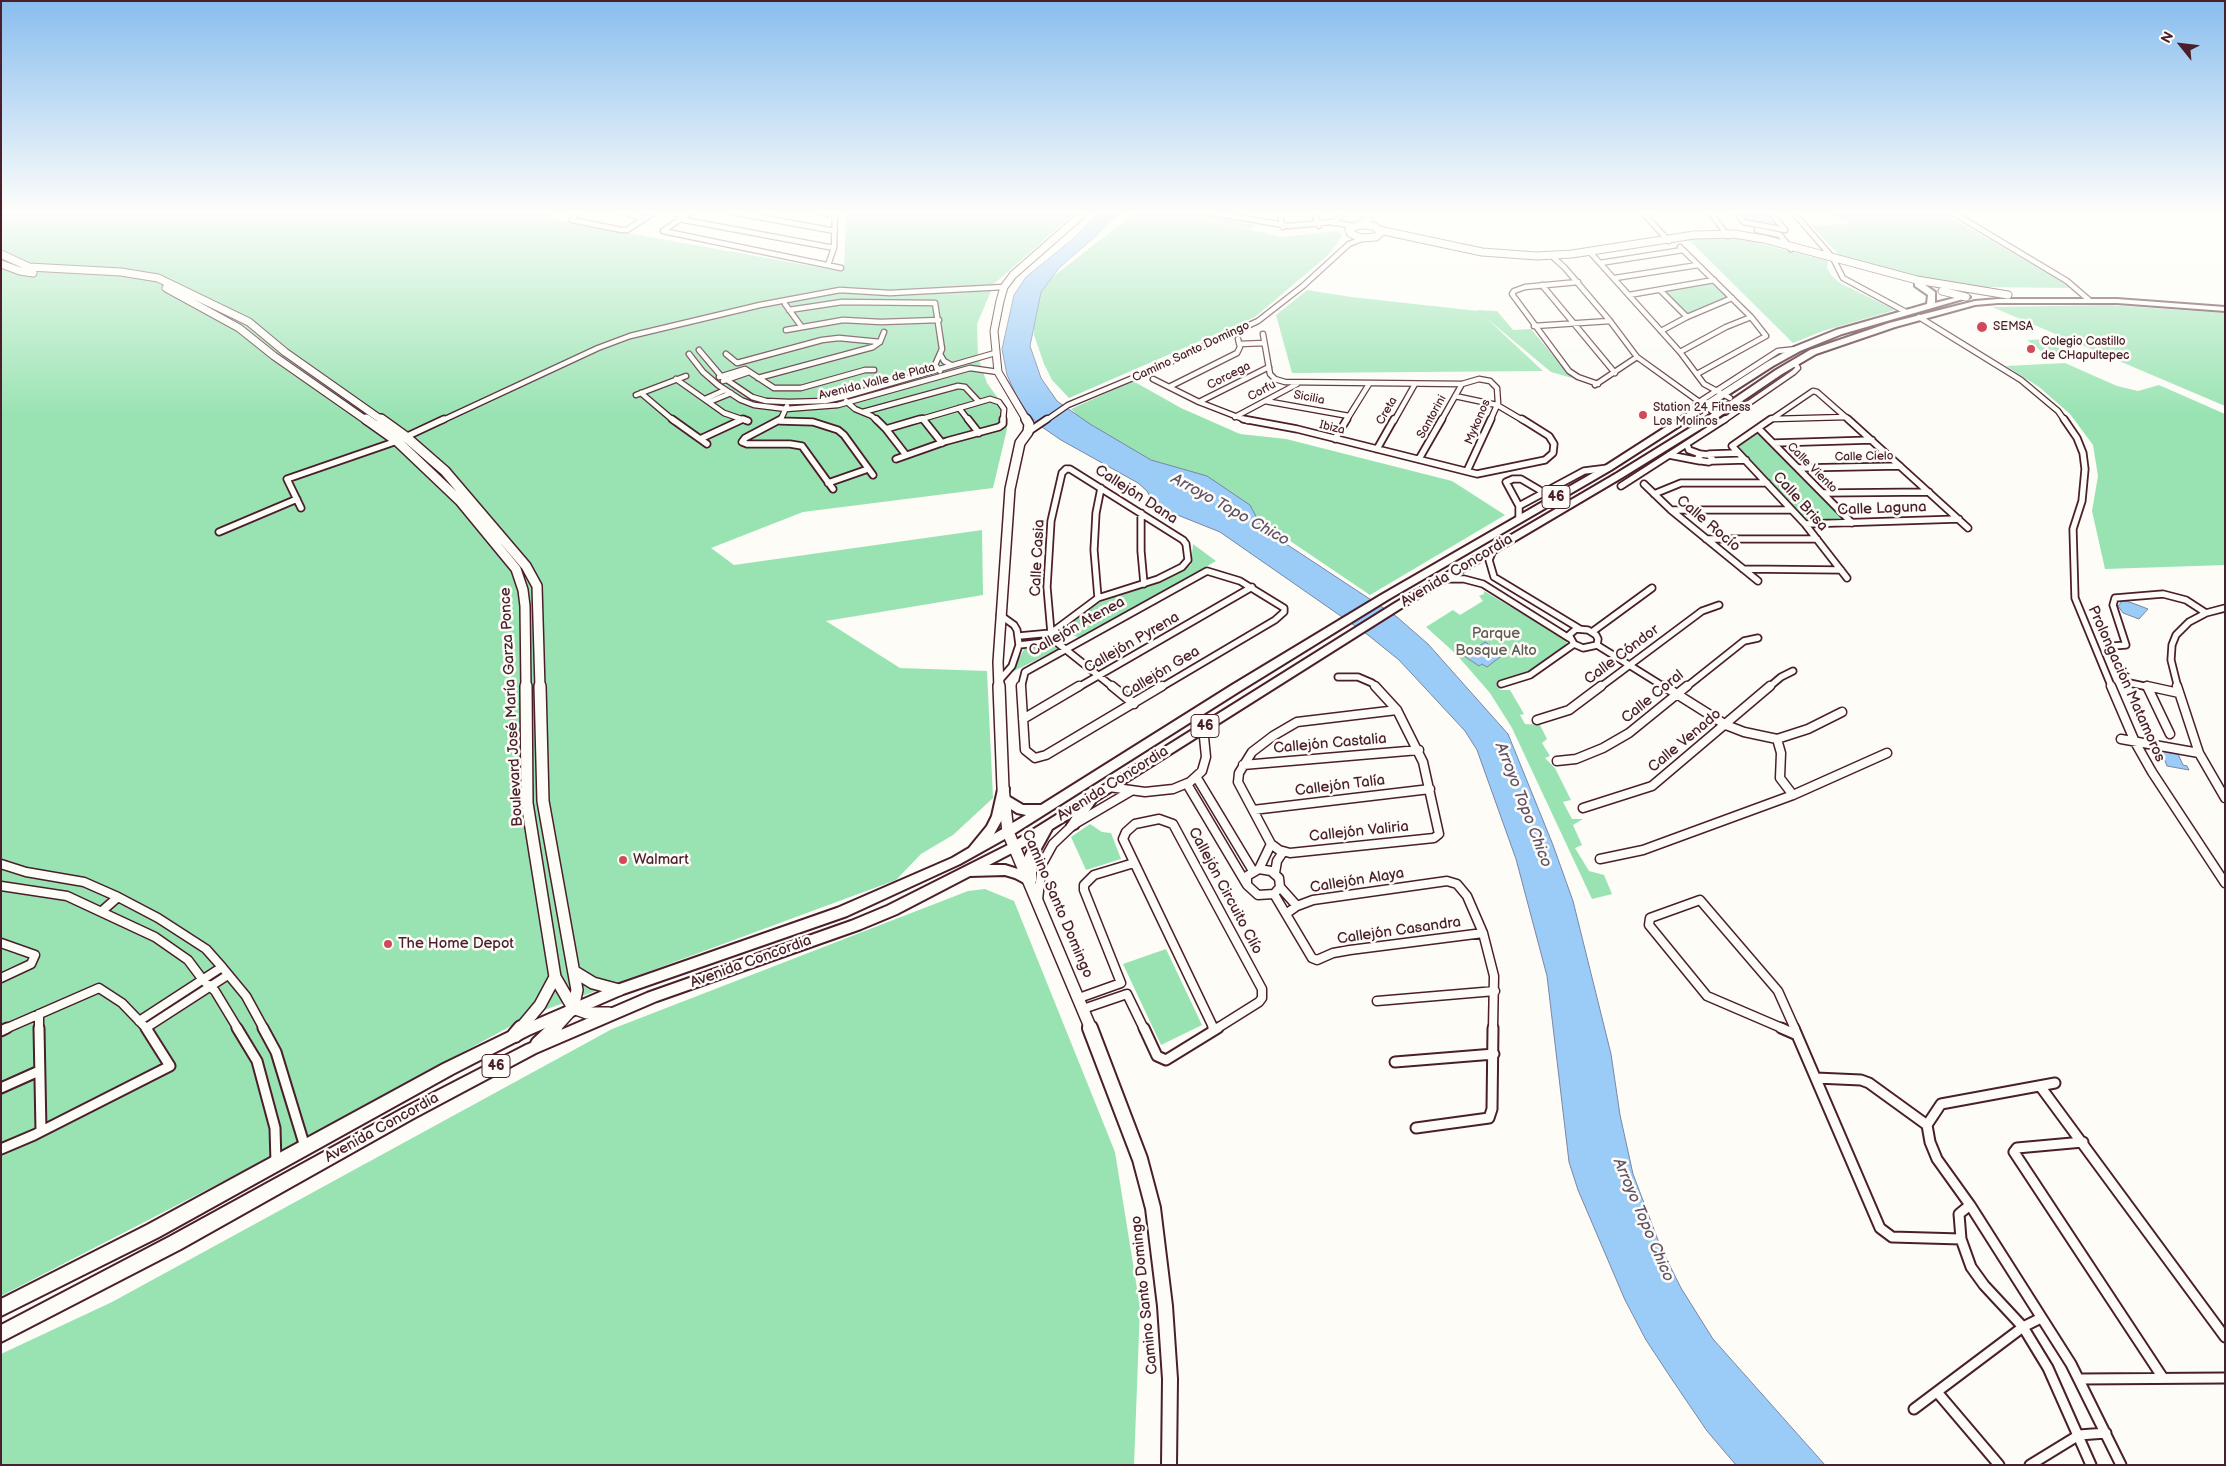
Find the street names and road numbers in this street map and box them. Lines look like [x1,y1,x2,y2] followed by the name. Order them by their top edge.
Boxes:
[1130,318,1252,386] street label: Camino Santo Domingo
[1205,359,1253,393] street label: Corcega
[817,361,937,403] street label: Avenida Valle de Plata
[1245,378,1279,404] street label: Corfu
[1292,388,1326,408] street label: Sicilia
[1414,393,1450,441] street label: Santorini
[1373,394,1401,428] street label: Creta
[1462,397,1494,447] street label: Mykonos
[1318,418,1346,438] street label: Ibiza
[1784,440,1840,496] street label: Calle Viento
[1834,449,1894,465] street label: Calle Cielo
[1091,461,1181,529] street label: Callejón Dana
[1769,469,1831,535] street label: Calle Brisa
[1542,486,1570,508] road number: 46
[1672,492,1744,556] street label: Calle Rocío
[1837,498,1927,520] street label: Calle Laguna
[1027,519,1049,597] street label: Calle Casia
[1398,530,1516,612] street label: Avenida Concordia
[497,587,527,827] street label: Boulevard José María Garza Ponce
[1026,593,1128,661] street label: Callejón Atenea
[2083,603,2169,765] street label: Prolongación Matamoros
[1081,608,1183,678] street label: Callejón Pyrena
[1581,621,1663,689] street label: Calle Cóndor
[1119,643,1203,703] street label: Callejón Gea
[1618,666,1688,728] street label: Calle Coral
[1645,705,1725,777] street label: Calle Venado
[1191,714,1219,738] road number: 46
[1273,730,1387,758] street label: Callejón Castalia
[1054,743,1172,825] street label: Avenida Concordia
[1294,772,1386,800] street label: Callejón Talía
[1308,818,1410,846] street label: Callejón Valiria
[1184,824,1266,958] street label: Callejón Circuito Clío
[1018,827,1096,981] street label: Camino Santo Domingo
[1309,865,1405,897] street label: Callejón Alaya
[1336,913,1462,949] street label: Callejón Casandra
[688,932,814,992] street label: Avenida Concordia
[482,1054,510,1078] road number: 46
[322,1089,442,1167] street label: Avenida Concordia
[1128,1215,1162,1375] street label: Camino Santo Domingo

